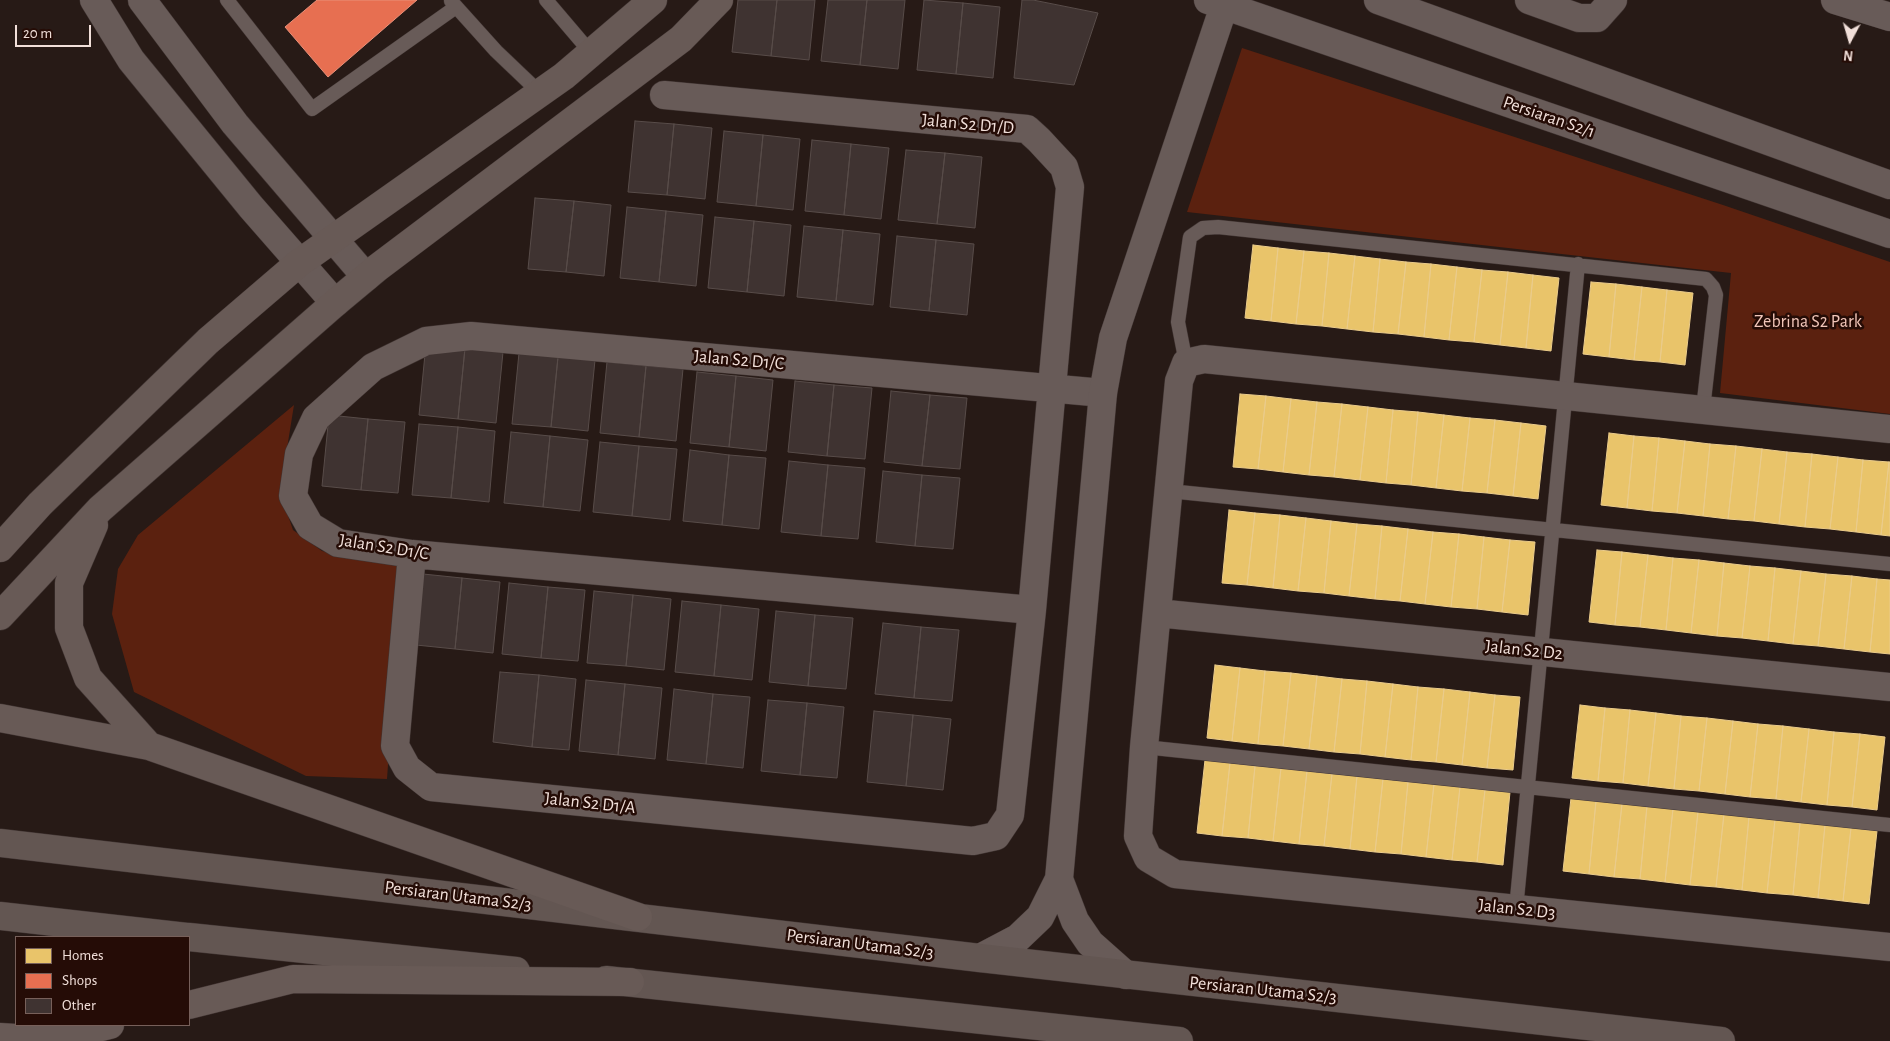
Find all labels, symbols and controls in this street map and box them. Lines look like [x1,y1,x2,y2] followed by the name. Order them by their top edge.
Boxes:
[18,15,94,47] scale bar
[1825,15,1875,65] north arrow
[23,26,52,41] text: 20 m
[1843,47,1854,62] text: N
[1500,91,1598,143] street label: Persiaran S2/1
[921,109,1015,139] street label: Jalan S2 D1/D
[1754,311,1862,333] park label: Zebrina S2 Park
[693,345,785,375] street label: Jalan S2 D1/C
[338,529,430,565] street label: Jalan S2 D1/C
[1484,635,1564,665] street label: Jalan S2 D2
[543,787,637,819] street label: Jalan S2 D1/A
[383,876,533,916] street label: Persiaran Utama S2/3
[1478,894,1556,924] street label: Jalan S2 D3
[785,924,935,964] street label: Persiaran Utama S2/3
[15,936,190,1026] legend
[62,948,104,963] text: Homes
[1188,972,1338,1008] street label: Persiaran Utama S2/3
[62,973,97,988] text: Shops
[62,998,96,1013] text: Other

